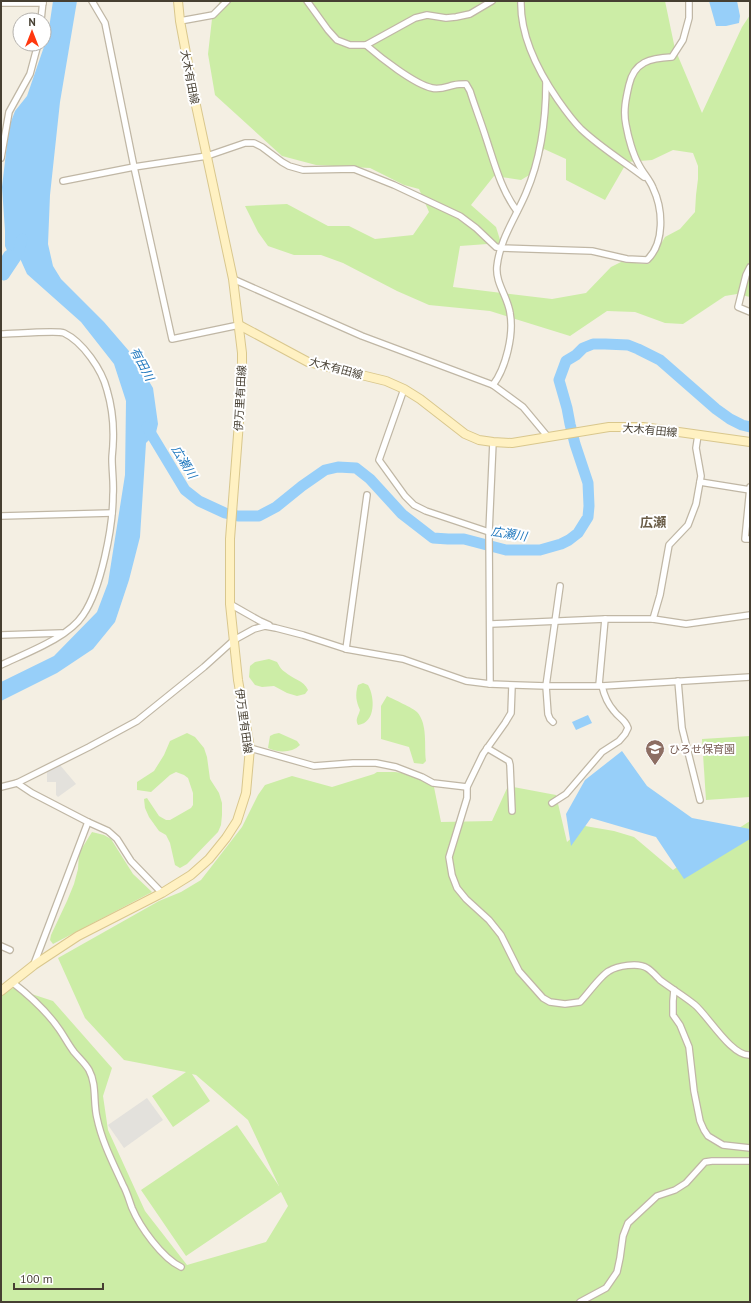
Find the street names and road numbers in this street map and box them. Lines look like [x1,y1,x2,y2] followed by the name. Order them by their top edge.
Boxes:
[178,49,202,105] street label: 大木有田線
[308,354,364,382] street label: 大木有田線
[231,365,249,431] street label: 伊万里有田線
[622,421,678,439] street label: 大木有田線
[232,687,256,755] street label: 伊万里有田線

